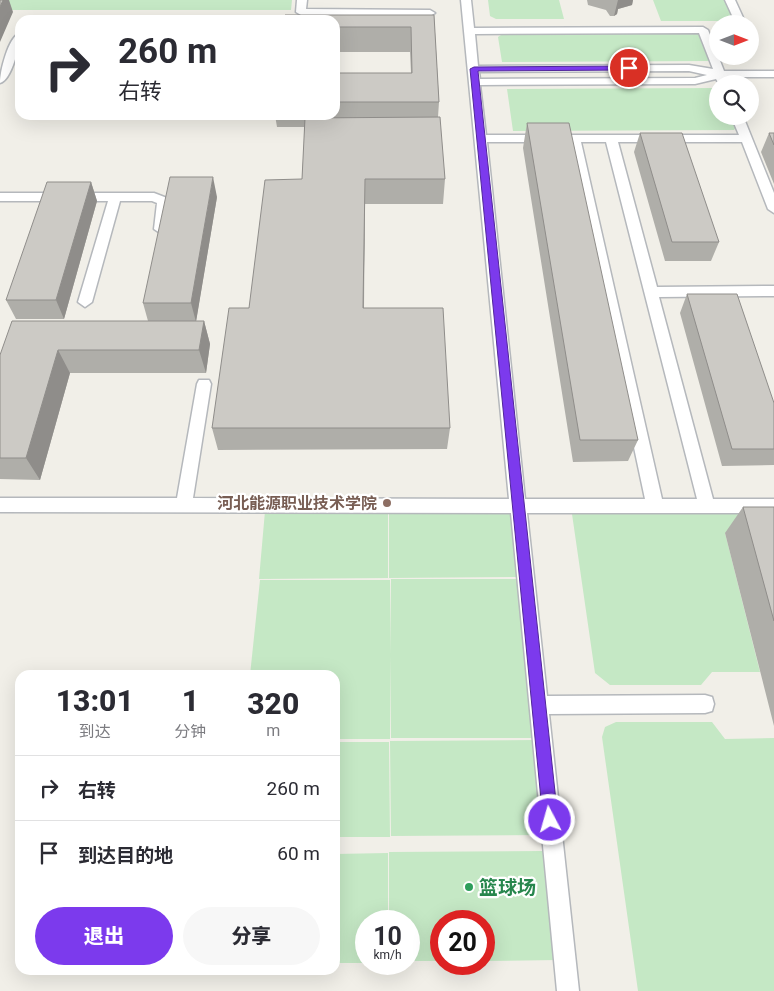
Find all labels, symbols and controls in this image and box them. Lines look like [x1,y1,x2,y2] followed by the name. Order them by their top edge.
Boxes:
[709,15,759,65] north arrow
[709,15,759,125] map controls
[118,31,217,72] text: 260 m
[35,35,100,100] icon: right
[608,47,650,89] pin
[615,54,643,82] icon: arrive
[709,75,759,125] button: search
[118,79,162,104] text: 右转
[217,494,377,513] place label: 河北能源职业技术学院
[381,497,393,509] marker: 河北能源职业技术学院
[56,683,134,718] text: 13:01
[182,683,199,718] text: 1
[247,686,299,721] text: 320
[266,721,280,740] text: m
[79,722,111,741] text: 到达
[175,722,207,741] text: 分钟
[35,774,63,802] icon: right
[267,777,320,800] text: 260 m
[78,779,116,802] text: 右转
[523,793,575,845] position arrow
[35,839,63,867] icon: arrive
[277,842,320,865] text: 60 m
[78,844,173,867] text: 到达目的地
[479,876,536,899] place label: 篮球场
[463,881,475,893] marker: 篮球场
[35,907,173,965] button: 退出
[183,907,320,965] button: 分享
[430,910,495,975] speed limit sign: 20
[373,922,402,951] text: 10
[373,948,402,962] text: km/h

